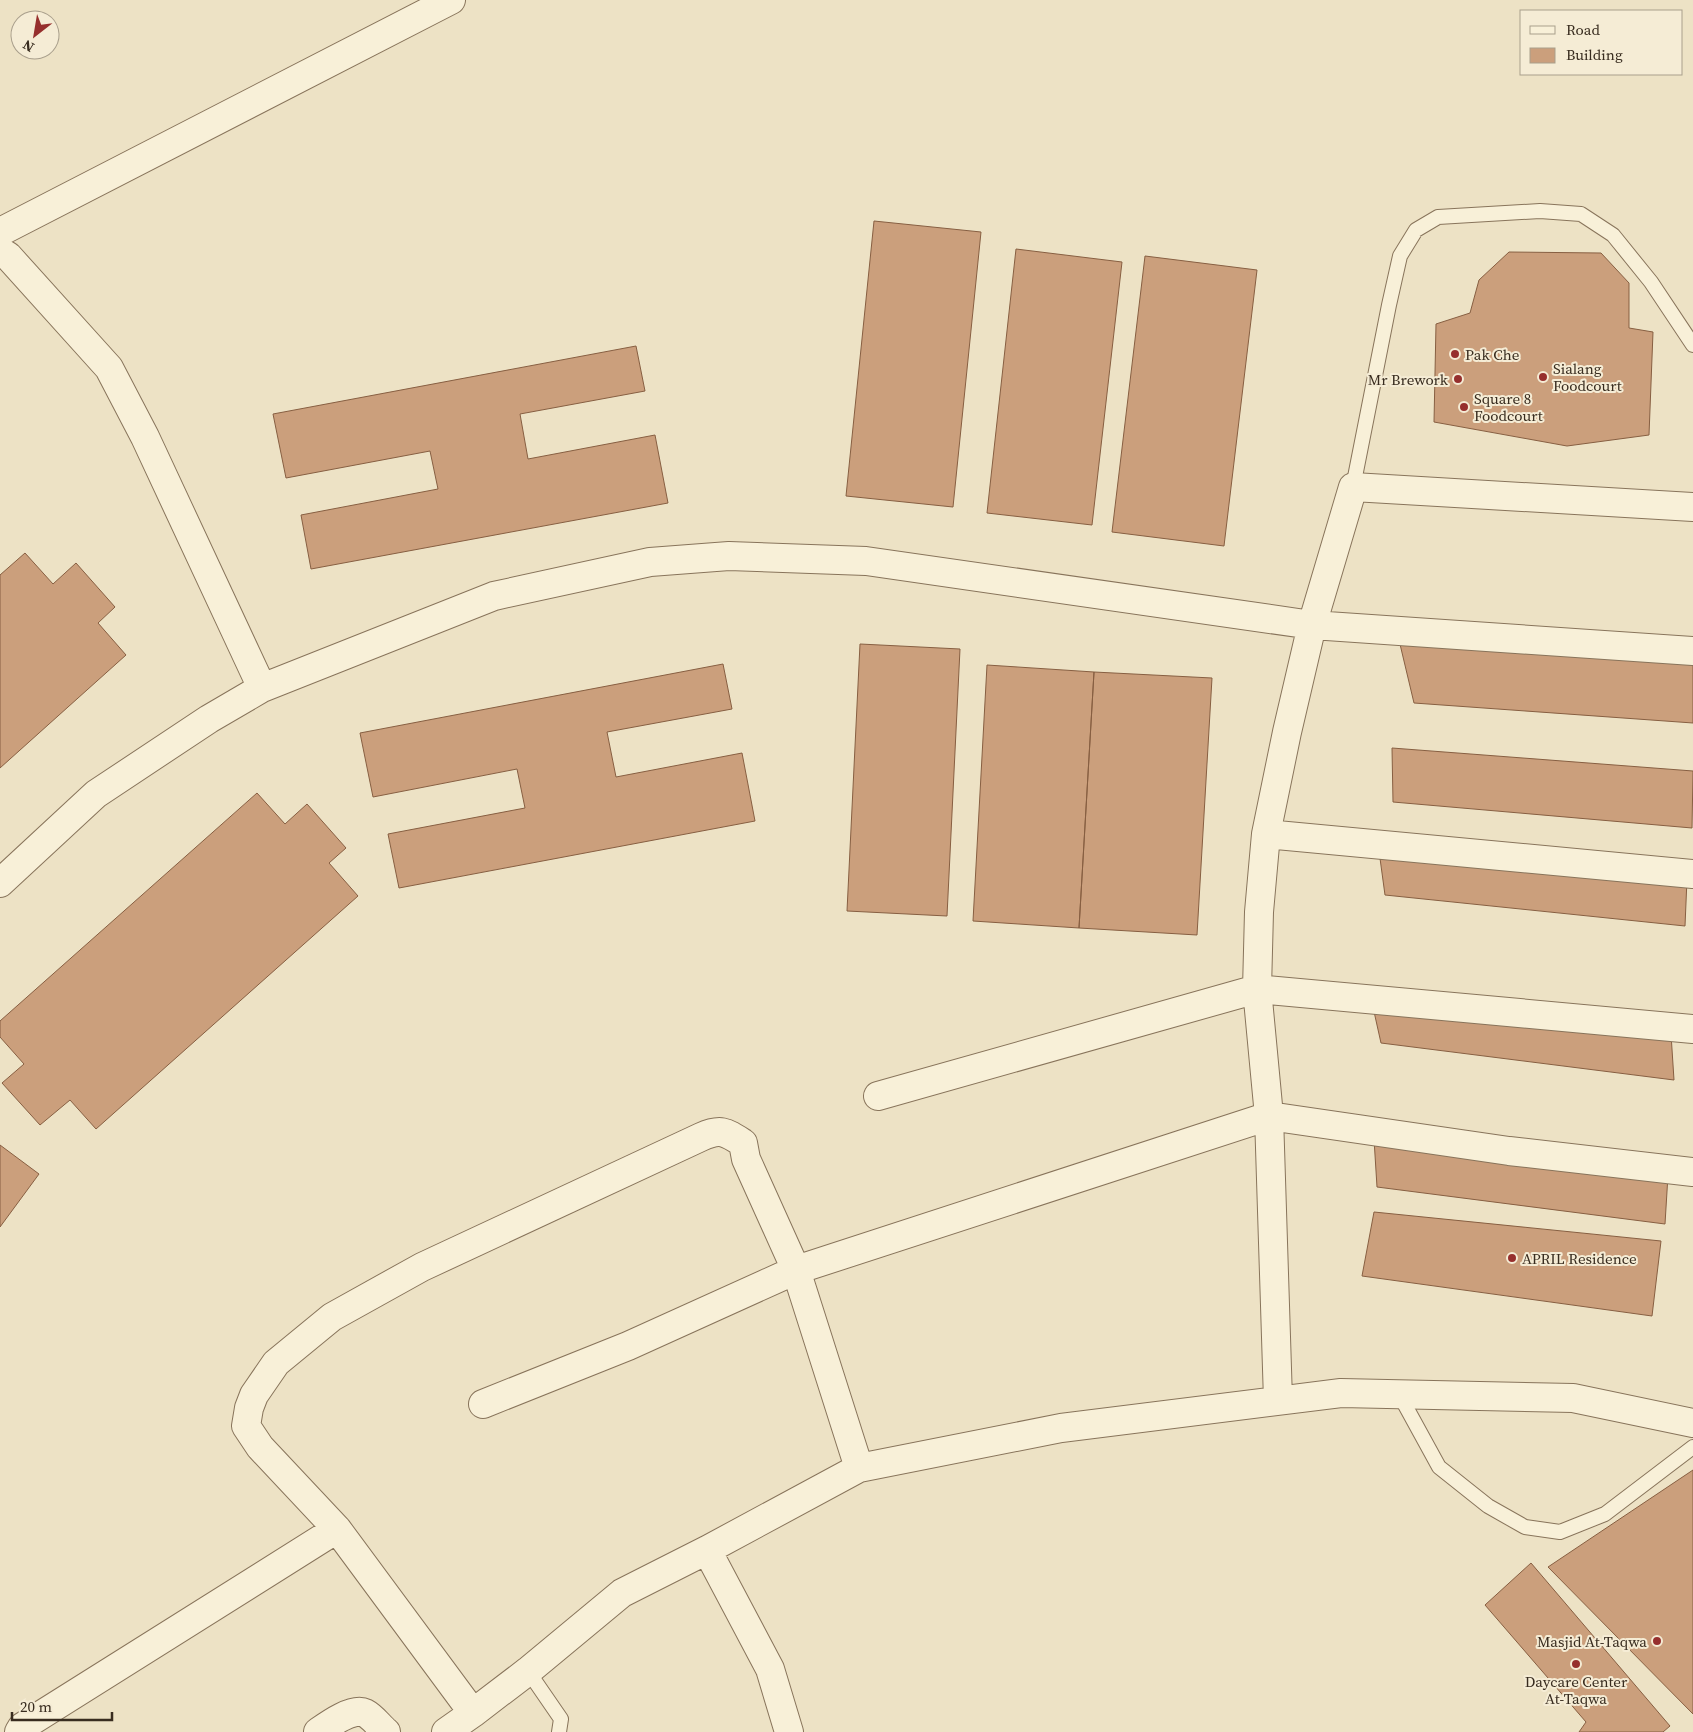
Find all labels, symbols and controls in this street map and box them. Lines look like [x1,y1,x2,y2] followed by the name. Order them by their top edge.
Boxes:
[10,10,60,60] north arrow
[1520,10,1683,75] legend
[1566,19,1600,40] text: Road
[19,35,38,57] text: N
[1566,44,1623,65] text: Building
[1465,344,1520,365] place label: Pak Che
[1449,348,1461,360] marker: Pak Che
[1553,358,1622,396] place label: Sialang Foodcourt
[1368,369,1449,390] place label: Mr Brework
[1537,371,1549,383] marker: Sialang Foodcourt
[1452,373,1464,385] marker: Mr Brework
[1474,388,1543,426] place label: Square 8 Foodcourt
[1458,401,1470,413] marker: Square 8 Foodcourt
[1522,1248,1637,1269] place label: APRIL Residence
[1506,1252,1518,1264] marker: APRIL Residence
[1537,1631,1647,1652] place label: Masjid At-Taqwa
[1651,1635,1663,1647] marker: Masjid At-Taqwa
[1570,1658,1582,1670] marker: Daycare Center At-Taqwa
[1525,1671,1628,1709] place label: Daycare Center At-Taqwa
[12,1690,112,1722] scale bar
[20,1696,52,1717] text: 20 m

